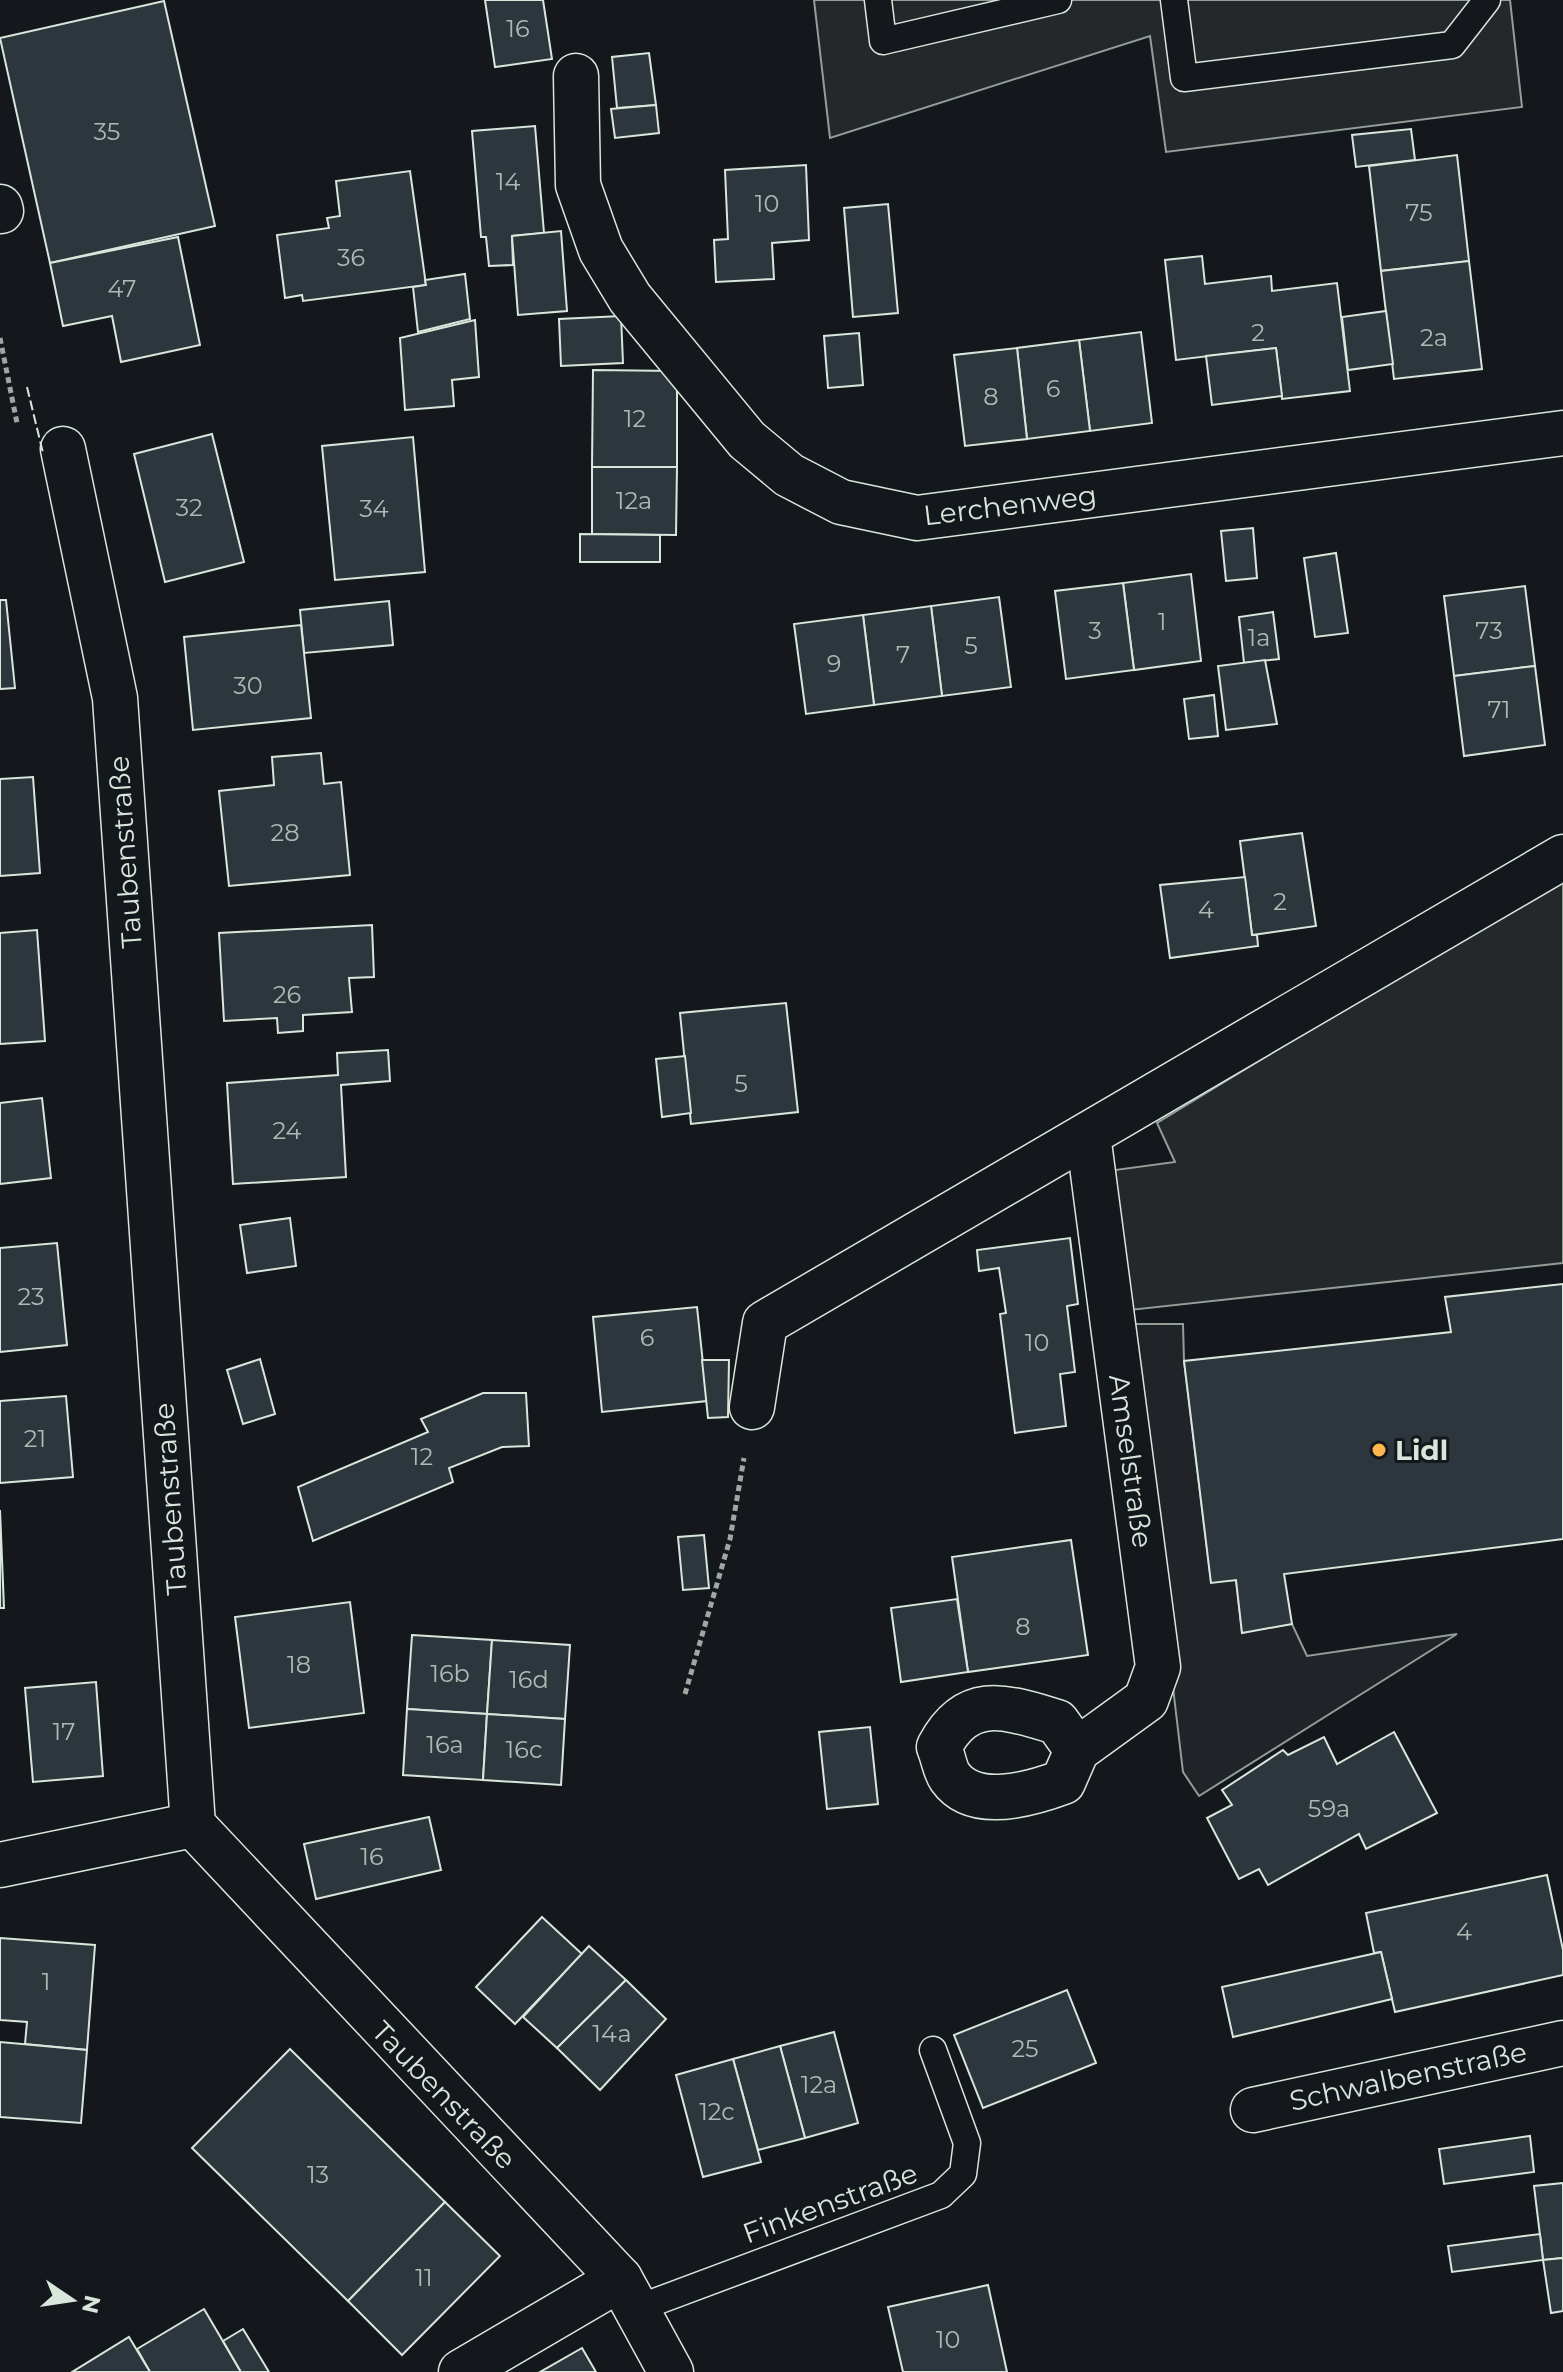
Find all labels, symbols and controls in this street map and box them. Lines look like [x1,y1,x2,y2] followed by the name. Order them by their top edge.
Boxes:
[506,14,530,43] house number: 16
[94,117,120,146] house number: 35
[496,167,520,196] house number: 14
[755,189,779,218] house number: 10
[1405,198,1433,227] house number: 75
[337,243,365,272] house number: 36
[108,274,136,303] house number: 47
[1251,318,1265,347] house number: 2
[1420,323,1448,352] house number: 2a
[1046,374,1060,403] house number: 6
[983,382,999,411] house number: 8
[624,404,646,433] house number: 12
[921,478,1099,532] street label: Lerchenweg
[616,486,652,515] house number: 12a
[175,493,203,522] house number: 32
[359,494,389,523] house number: 34
[1158,607,1166,636] house number: 1
[1088,616,1102,645] house number: 3
[1475,616,1503,645] house number: 73
[1248,623,1270,652] house number: 1a
[964,631,978,660] house number: 5
[896,640,910,669] house number: 7
[827,649,841,678] house number: 9
[233,671,263,700] house number: 30
[1487,695,1511,724] house number: 71
[101,755,149,949] street label: Taubenstraße
[271,818,299,847] house number: 28
[1273,887,1287,916] house number: 2
[1198,895,1214,924] house number: 4
[273,980,301,1009] house number: 26
[734,1069,748,1098] house number: 5
[273,1116,302,1145] house number: 24
[17,1282,45,1311] house number: 23
[640,1323,654,1352] house number: 6
[1025,1328,1049,1357] house number: 10
[1102,1372,1160,1550] street label: Amselstraße
[146,1402,194,1596] street label: Taubenstraße
[24,1424,46,1453] house number: 21
[1395,1433,1448,1467] place label: Lidl
[1370,1441,1388,1459] marker: Lidl
[411,1442,433,1471] house number: 12
[1015,1612,1031,1641] house number: 8
[287,1650,311,1679] house number: 18
[430,1659,470,1688] house number: 16b
[509,1665,549,1694] house number: 16d
[53,1717,75,1746] house number: 17
[426,1730,464,1759] house number: 16a
[505,1735,543,1764] house number: 16c
[1308,1794,1350,1823] house number: 59a
[360,1842,384,1871] house number: 16
[1456,1917,1472,1946] house number: 4
[42,1967,50,1996] house number: 1
[365,2014,523,2176] street label: Taubenstraße
[592,2019,632,2048] house number: 14a
[1011,2034,1039,2063] house number: 25
[1286,2034,1530,2118] street label: Schwalbenstraße
[801,2070,837,2099] house number: 12a
[699,2097,735,2126] house number: 12c
[738,2156,922,2250] street label: Finkenstraße
[307,2160,329,2189] house number: 13
[32,2260,112,2340] north arrow
[415,2263,433,2292] house number: 11
[76,2293,106,2316] text: N
[936,2325,960,2354] house number: 10

